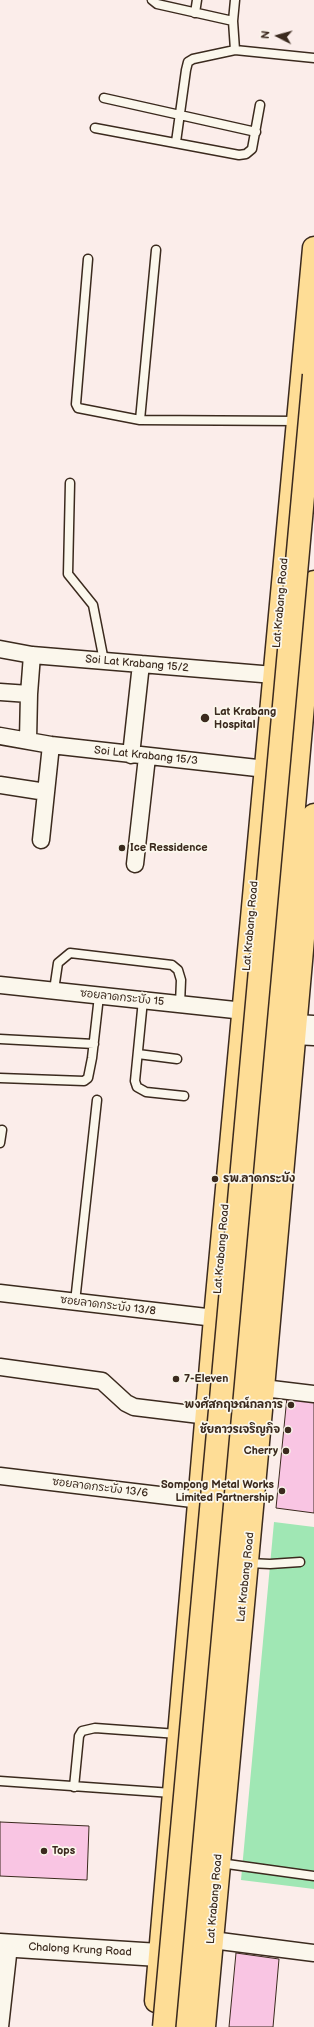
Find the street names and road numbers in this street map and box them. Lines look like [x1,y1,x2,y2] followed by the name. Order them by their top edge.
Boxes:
[270,558,292,648] street label: Lat Krabang Road
[85,653,189,675] street label: Soi Lat Krabang 15/2
[93,744,199,768] street label: Soi Lat Krabang 15/3
[240,881,262,971] street label: Lat Krabang Road
[79,987,165,1009] street label: ซอยลาดกระบัง 15
[211,1204,233,1294] street label: Lat Krabang Road
[59,1294,157,1318] street label: ซอยลาดกระบัง 13/8
[51,1476,149,1500] street label: ซอยลาดกระบัง 13/6
[235,1531,257,1623] street label: Lat Krabang Road
[204,1854,226,1944] street label: Lat Krabang Road
[28,1941,132,1959] street label: Chalong Krung Road

